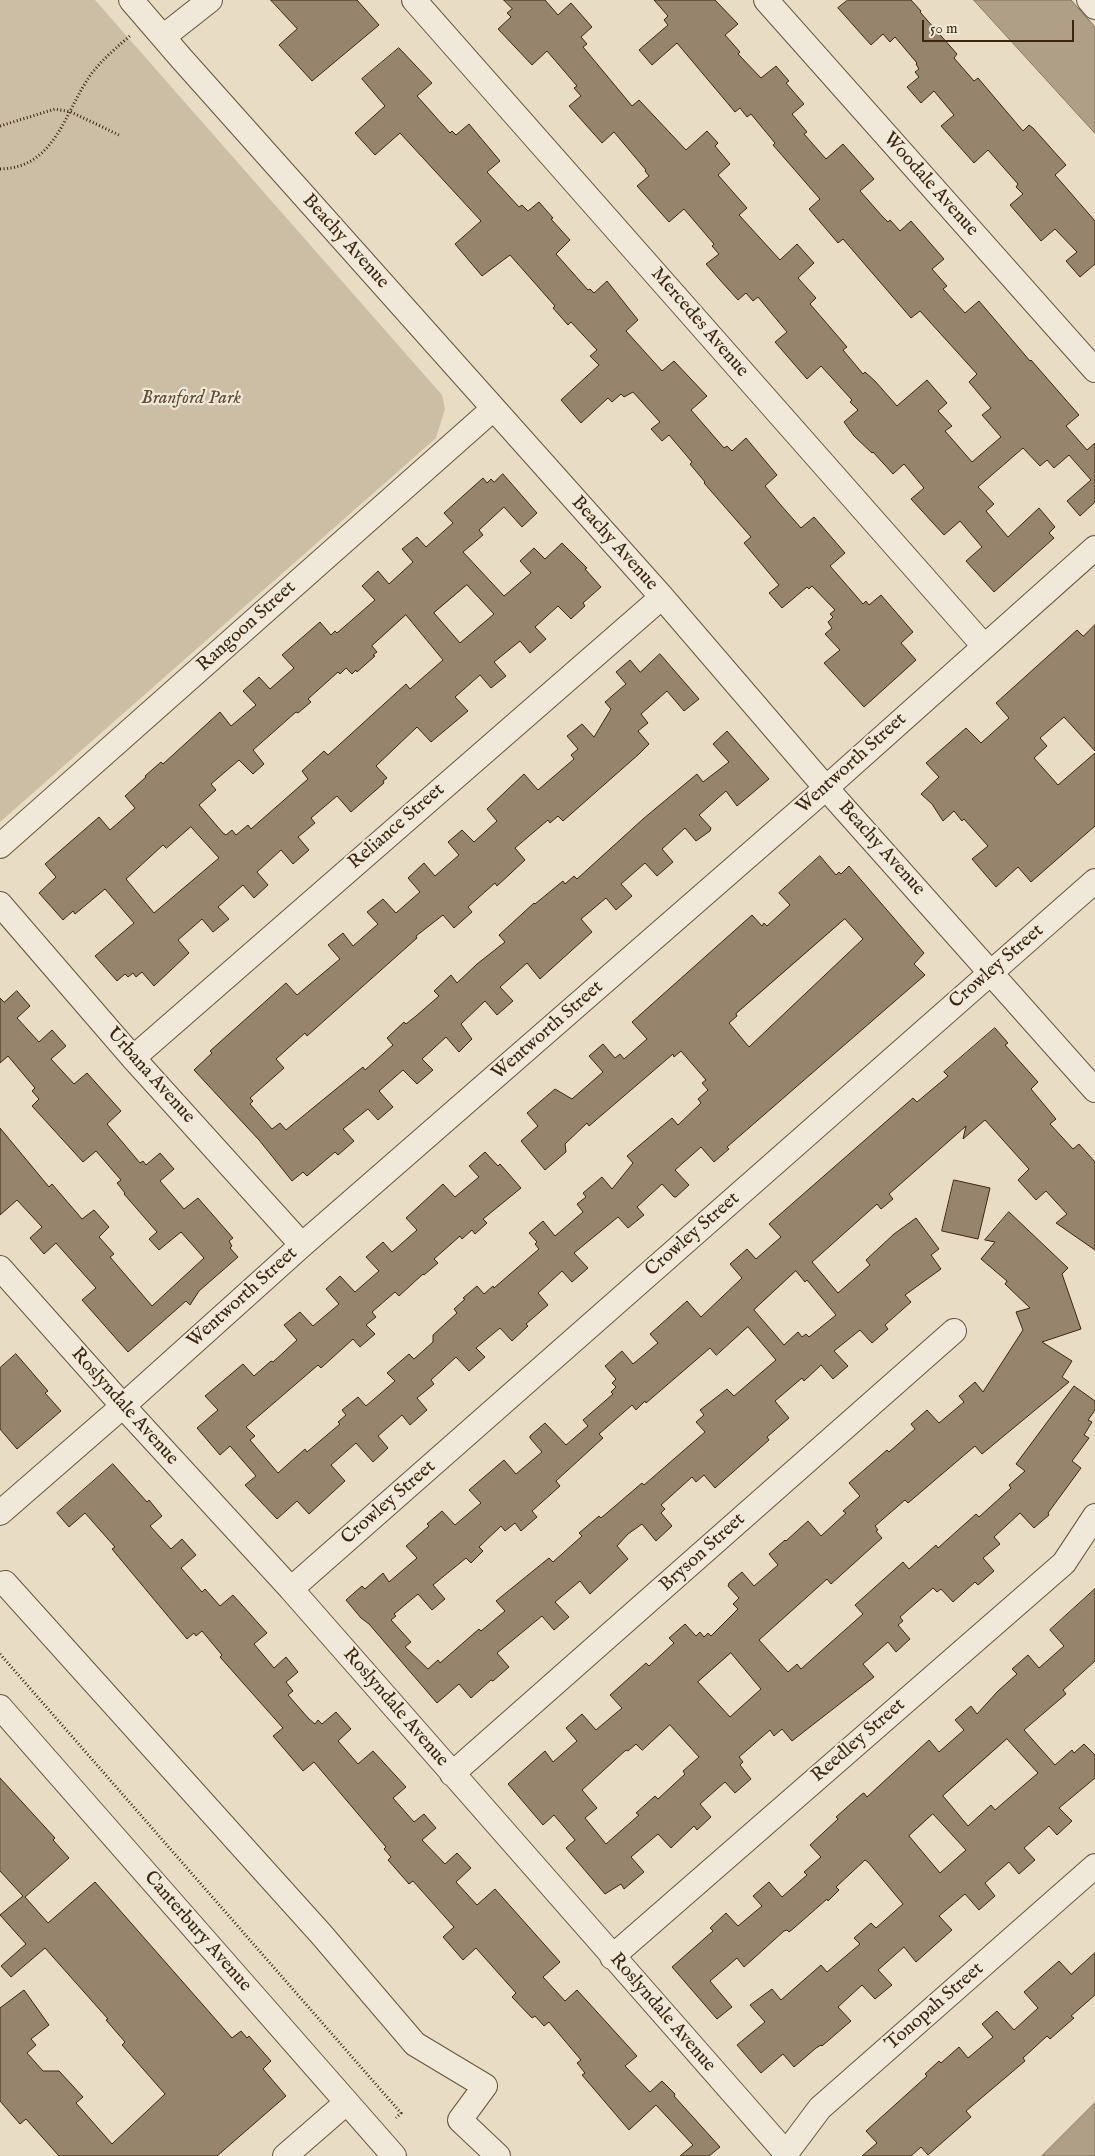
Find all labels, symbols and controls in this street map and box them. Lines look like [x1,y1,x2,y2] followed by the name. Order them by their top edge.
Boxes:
[925,10,1078,42] scale bar
[930,19,958,38] text: 50 m
[877,128,983,242] street label: Woodale Avenue
[297,190,393,294] street label: Beachy Avenue
[645,263,753,383] street label: Mercedes Avenue
[141,388,241,410] park label: Branford Park
[566,492,662,596] street label: Beachy Avenue
[193,577,301,677] street label: Rangoon Street
[792,709,912,819] street label: Wentworth Street
[344,779,450,875] street label: Reliance Street
[833,797,929,901] street label: Beachy Avenue
[945,920,1049,1014] street label: Crowley Street
[488,976,608,1086] street label: Wentworth Street
[101,1023,199,1129] street label: Urbana Avenue
[641,1188,745,1282] street label: Crowley Street
[183,1243,303,1353] street label: Wentworth Street
[65,1344,183,1470] street label: Roslyndale Avenue
[337,1456,441,1550] street label: Crowley Street
[656,1509,750,1597] street label: Bryson Street
[337,1644,453,1772] street label: Roslyndale Avenue
[808,1694,910,1788] street label: Reedley Street
[138,1867,256,1997] street label: Canterbury Avenue
[604,1949,720,2077] street label: Roslyndale Avenue
[881,1958,989,2056] street label: Tonopah Street

